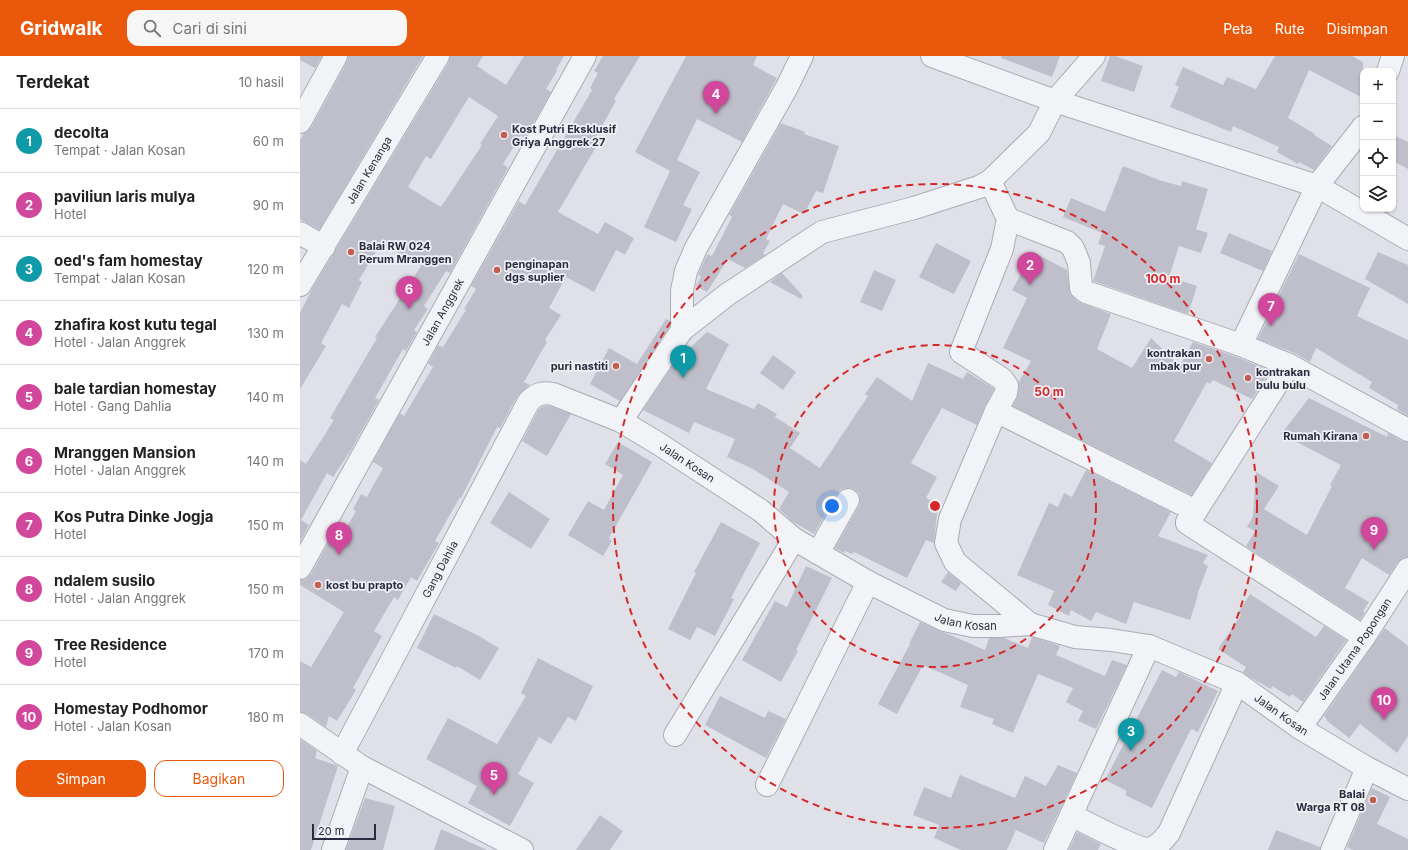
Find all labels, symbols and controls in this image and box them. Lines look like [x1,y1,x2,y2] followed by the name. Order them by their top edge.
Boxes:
[127,10,407,46] search box
[20,17,103,40] text: Gridwalk
[141,17,163,39] icon: search
[173,19,247,38] text: Cari di sini
[1223,20,1253,37] text: Peta
[1275,20,1305,37] text: Rute
[1327,20,1388,37] text: Disimpan
[1360,68,1396,212] map controls
[1360,68,1396,104] button: +
[16,72,89,92] text: Terdekat
[239,74,284,90] text: 10 hasil
[703,81,729,114] pin: 4
[1360,104,1396,140] button: −
[512,122,617,149] place label: Kost Putri Eksklusif Griya Anggrek 27
[54,123,109,142] text: decolta
[499,130,509,140] marker: Kost Putri Eksklusif Griya Anggrek 27
[26,133,32,149] text: 1
[253,133,284,149] text: 60 m
[343,134,395,207] street label: Jalan Kenanga
[1360,140,1396,176] button: locate
[54,142,185,158] text: Tempat · Jalan Kosan
[1360,176,1396,212] button: layers
[54,187,195,206] text: paviliun laris mulya
[25,197,33,213] text: 2
[253,197,284,213] text: 90 m
[54,206,86,222] text: Hotel
[359,239,452,266] place label: Balai RW 024 Perum Mranggen
[346,247,356,257] marker: Balai RW 024 Perum Mranggen
[54,251,203,270] text: oed's fam homestay
[1017,252,1043,285] pin: 2
[505,257,569,284] place label: penginapan dgs suplier
[25,261,33,277] text: 3
[248,261,284,277] text: 120 m
[492,265,502,275] marker: penginapan dgs suplier
[54,270,185,286] text: Tempat · Jalan Kosan
[1145,271,1181,286] text: 100 m
[396,276,422,309] pin: 6
[418,276,467,348] street label: Jalan Anggrek
[1258,293,1284,326] pin: 7
[54,315,217,334] text: zhafira kost kutu tegal
[25,325,33,341] text: 4
[247,325,284,341] text: 130 m
[54,334,186,350] text: Hotel · Jalan Anggrek
[670,345,696,378] pin: 1
[1147,346,1202,373] place label: kontrakan mbak pur
[1204,354,1214,364] marker: kontrakan mbak pur
[551,359,608,373] place label: puri nastiti
[611,361,621,371] marker: puri nastiti
[1256,365,1310,392] place label: kontrakan bulu bulu
[1243,373,1253,383] marker: kontrakan bulu bulu
[54,379,217,398] text: bale tardian homestay
[1034,384,1064,399] text: 50 m
[25,389,33,405] text: 5
[247,389,284,405] text: 140 m
[54,398,172,414] text: Hotel · Gang Dahlia
[1283,429,1358,443] place label: Rumah Kirana
[1361,431,1371,441] marker: Rumah Kirana
[657,439,717,486] street label: Jalan Kosan
[54,443,196,462] text: Mranggen Mansion
[25,453,33,469] text: 6
[247,453,284,469] text: 140 m
[54,462,186,478] text: Hotel · Jalan Anggrek
[822,496,842,516] your location
[928,499,942,513] centre of rings
[54,507,214,526] text: Kos Putra Dinke Jogja
[25,517,33,533] text: 7
[248,517,284,533] text: 150 m
[1361,517,1387,550] pin: 9
[326,522,352,555] pin: 8
[54,526,86,542] text: Hotel
[419,538,461,600] street label: Gang Dahlia
[54,571,155,590] text: ndalem susilo
[326,578,404,592] place label: kost bu prapto
[313,580,323,590] marker: kost bu prapto
[25,581,33,597] text: 8
[248,581,284,597] text: 150 m
[54,590,186,606] text: Hotel · Jalan Anggrek
[1315,595,1394,703] street label: Jalan Utama Popongan
[932,609,997,633] street label: Jalan Kosan
[54,635,167,654] text: Tree Residence
[25,645,33,661] text: 9
[248,645,284,661] text: 170 m
[54,654,86,670] text: Hotel
[1371,687,1397,720] pin: 10
[1251,691,1311,738] street label: Jalan Kosan
[54,699,208,718] text: Homestay Podhomor
[22,709,36,725] text: 10
[247,709,284,725] text: 180 m
[54,718,172,734] text: Hotel · Jalan Kosan
[1118,718,1144,751] pin: 3
[16,760,146,797] button: Simpan
[154,760,284,797] button: Bagikan
[481,762,507,795] pin: 5
[1296,787,1365,814] place label: Balai Warga RT 08
[1368,795,1378,805] marker: Balai Warga RT 08
[312,822,376,841] scale bar
[318,824,344,838] text: 20 m

